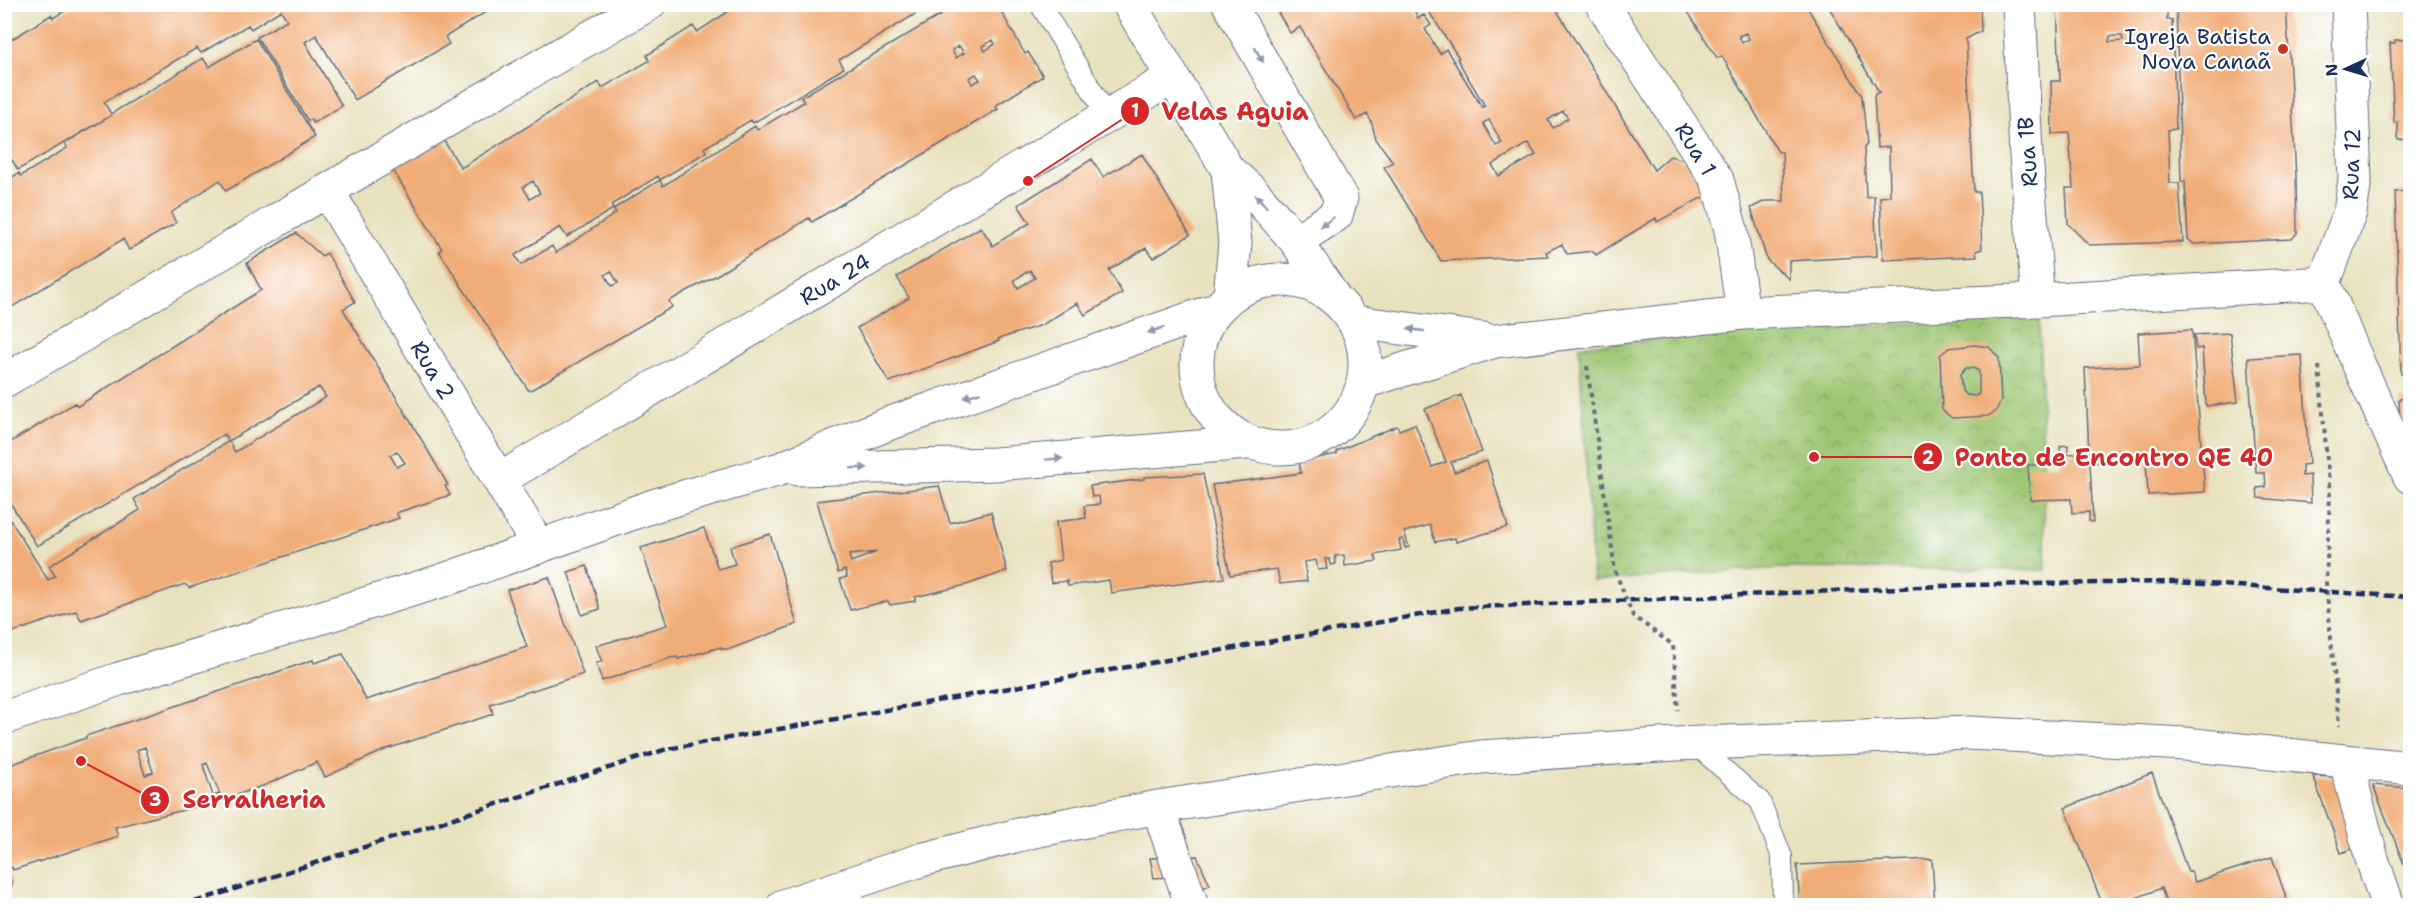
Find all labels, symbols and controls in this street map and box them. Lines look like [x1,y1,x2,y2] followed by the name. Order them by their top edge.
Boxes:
[2124,22,2271,76] place label: Igreja Batista Nova Canaã
[2316,39,2376,99] north arrow
[2276,42,2290,56] marker: Igreja Batista Nova Canaã
[1254,47,1264,64] one-way arrow
[2321,63,2342,77] text: N
[1120,90,1321,132] callout: Velas Aguia
[1161,96,1309,128] text: Velas Aguia
[1131,99,1139,123] text: 1
[2011,116,2044,188] street label: Rua 1B
[1668,117,1723,181] street label: Rua 1
[2336,128,2367,200] street label: Rua 12
[1255,194,1268,209] one-way arrow
[1319,216,1335,228] one-way arrow
[794,247,876,312] street label: Rua 24
[1407,325,1426,335] one-way arrow
[1147,326,1165,336] one-way arrow
[404,335,461,405] street label: Rua 2
[963,390,981,400] one-way arrow
[1913,436,2285,478] callout: Ponto de Encontro QE 40
[1955,442,2273,474] text: Ponto de Encontro QE 40
[1922,446,1935,470] text: 2
[1045,454,1064,464] one-way arrow
[850,463,869,473] one-way arrow
[140,779,337,821] callout: Serralheria
[183,784,326,816] text: Serralheria
[149,788,161,812] text: 3

